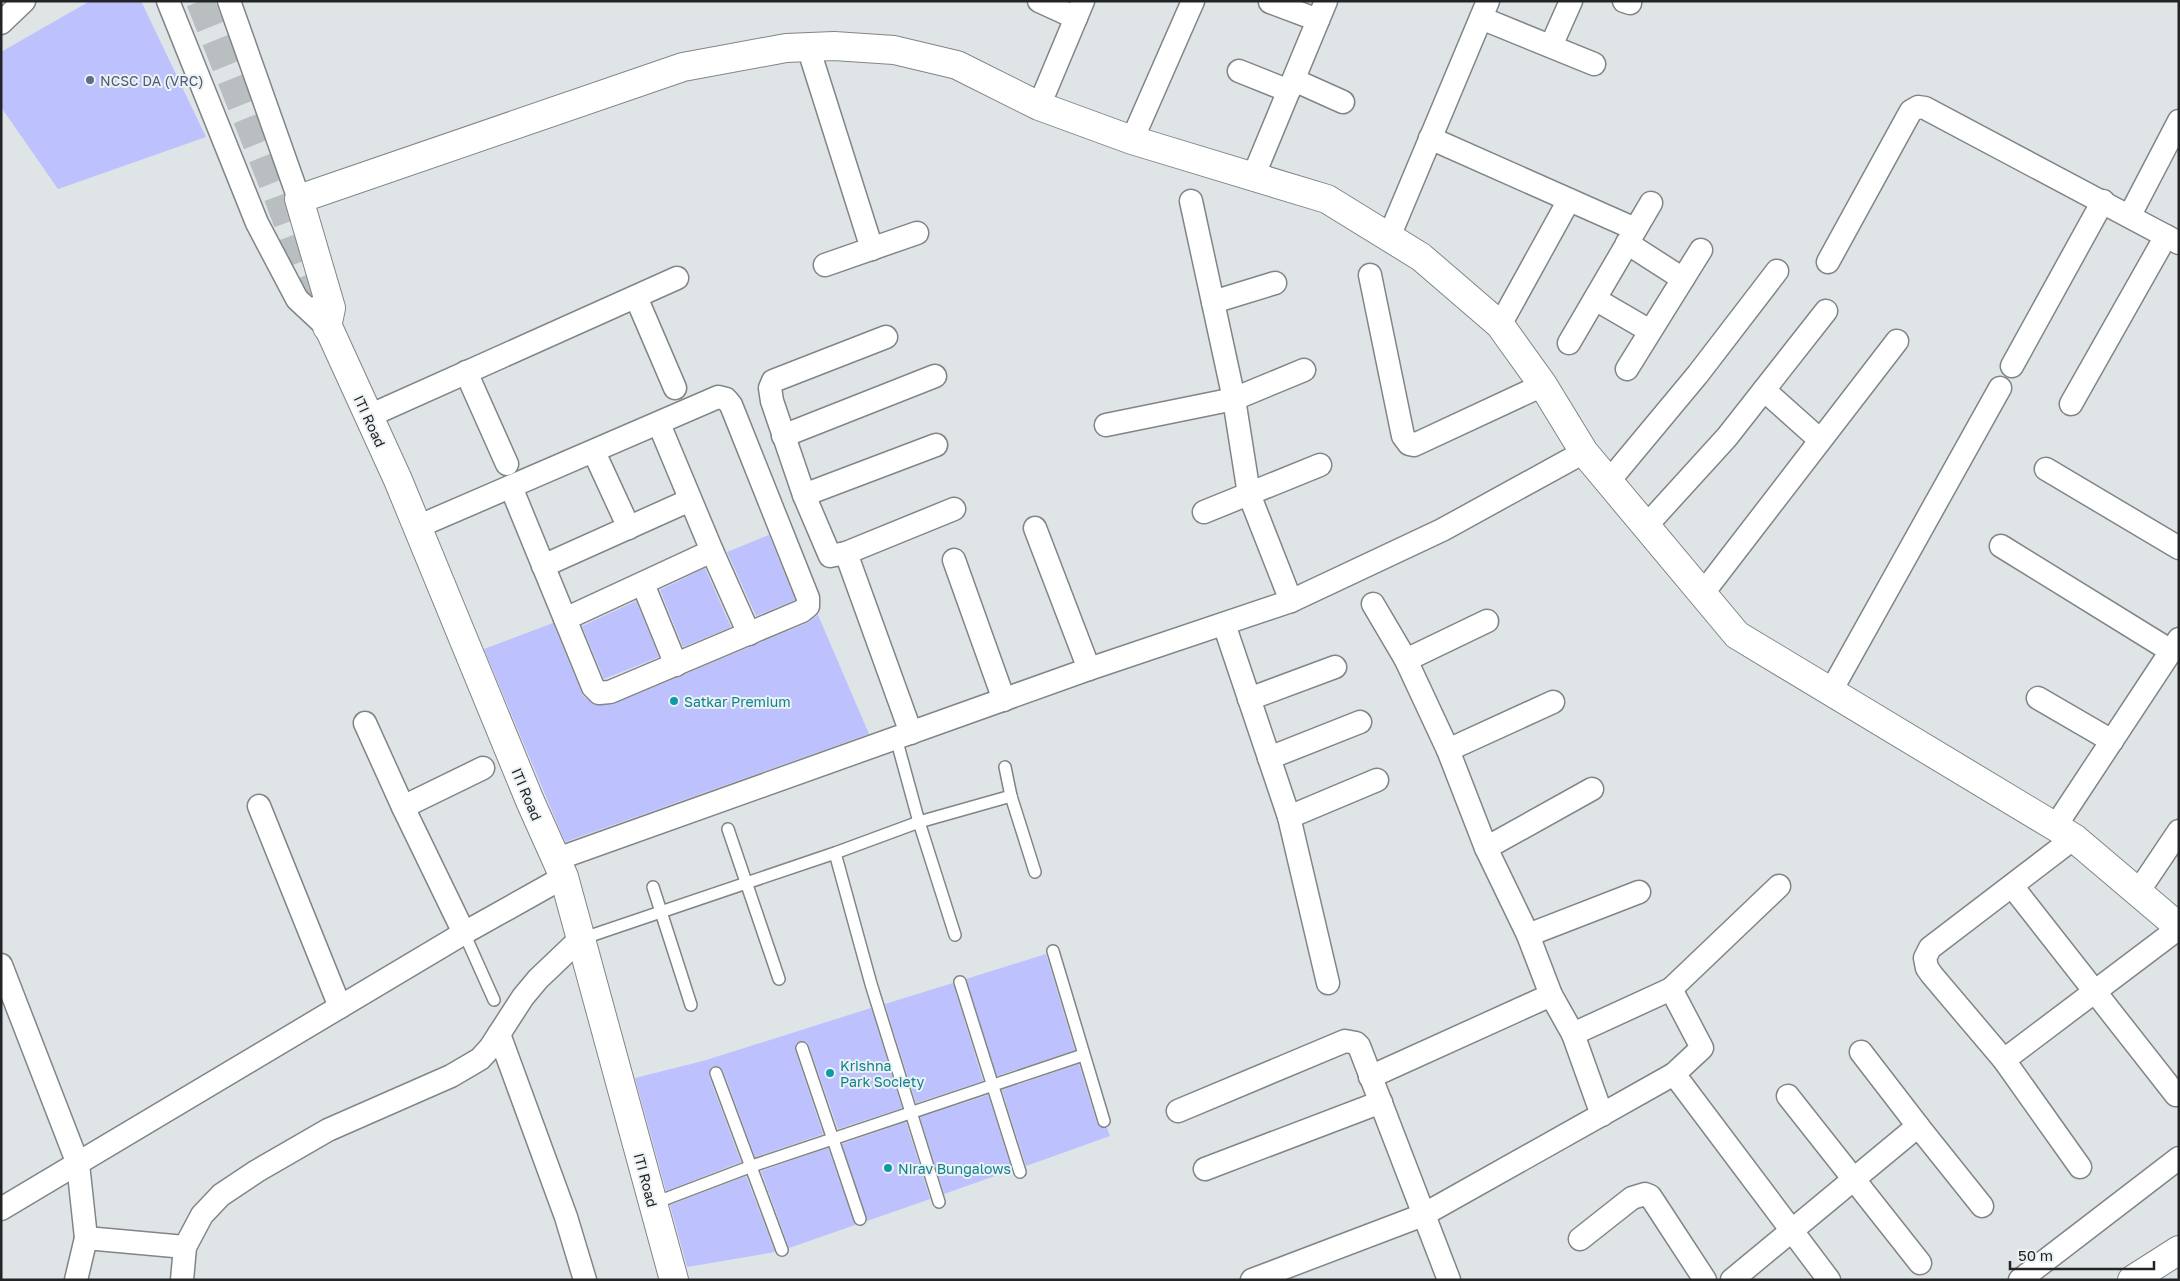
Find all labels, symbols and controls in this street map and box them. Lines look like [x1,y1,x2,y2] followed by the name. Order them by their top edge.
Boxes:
[100,72,204,89] place label: NCSC DA (VRC)
[84,74,96,86] marker: NCSC DA (VRC)
[351,392,389,450] street label: ITI Road
[684,693,791,710] place label: Satkar Premium
[668,695,680,707] marker: Satkar Premium
[508,765,546,823] street label: ITI Road
[840,1057,925,1090] place label: Krishna Park Society
[824,1067,836,1079] marker: Krishna Park Society
[631,1151,661,1209] street label: ITI Road
[898,1160,1011,1177] place label: Nirav Bungalows
[882,1162,894,1174] marker: Nirav Bungalows
[2010,1238,2154,1270] scale bar
[2018,1246,2053,1264] text: 50 m

